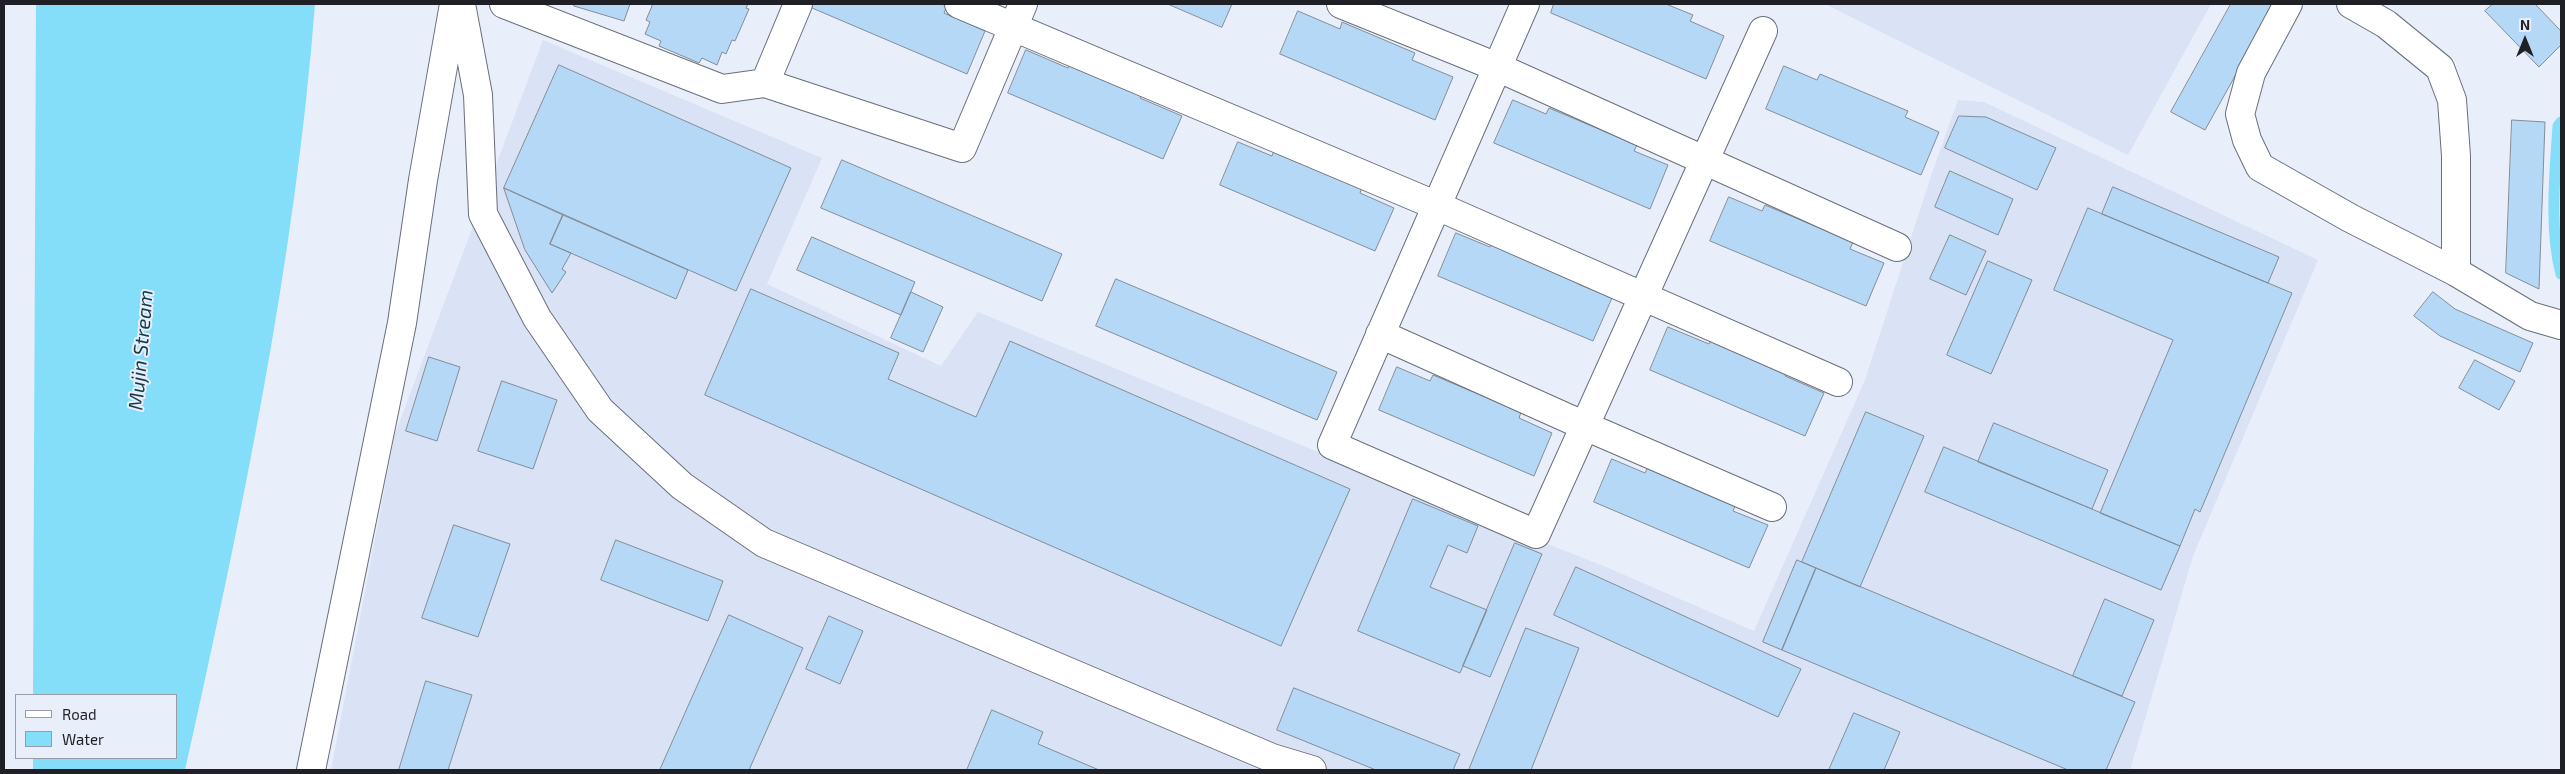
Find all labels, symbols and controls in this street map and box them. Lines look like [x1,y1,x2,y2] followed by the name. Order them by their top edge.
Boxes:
[2500,15,2550,65] north arrow
[2520,16,2530,33] text: N
[124,289,158,411] water label: Mujin Stream
[15,694,178,759] legend
[62,705,97,723] text: Road
[62,730,104,748] text: Water

